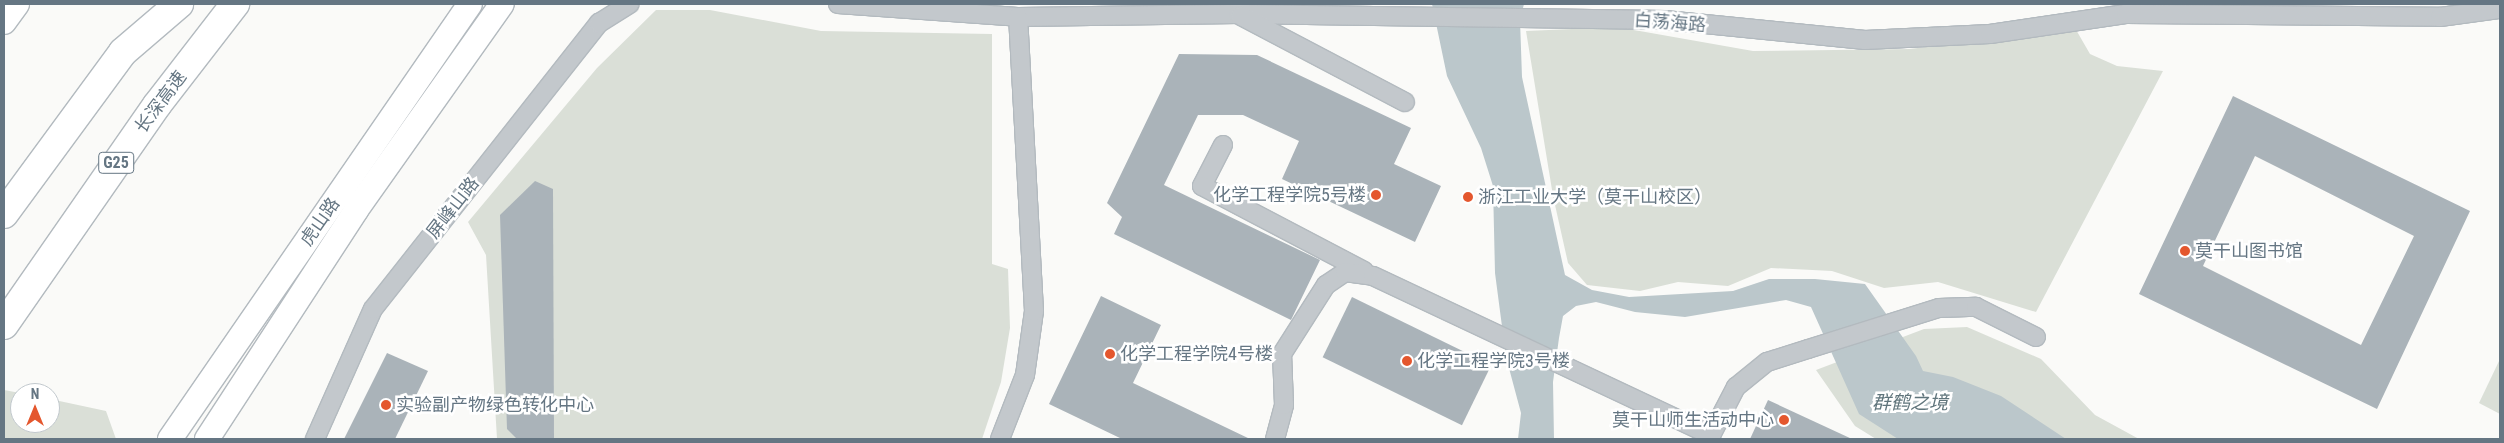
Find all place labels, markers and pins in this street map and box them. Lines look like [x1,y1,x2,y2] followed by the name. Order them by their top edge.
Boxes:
[1213,184,1366,206] place label: 化学工程学院5号楼
[1478,186,1712,208] place label: 浙江工业大学（莫干山校区）
[1370,189,1382,201] marker: 化学工程学院5号楼
[1462,191,1474,203] marker: 浙江工业大学（莫干山校区）
[2195,240,2303,262] place label: 莫干山图书馆
[2179,245,2191,257] marker: 莫干山图书馆
[1120,343,1273,365] place label: 化学工程学院4号楼
[1104,348,1116,360] marker: 化学工程学院4号楼
[1417,350,1570,372] place label: 化学工程学院3号楼
[1401,355,1413,367] marker: 化学工程学院3号楼
[396,394,594,416] place label: 实验副产物绿色转化中心
[380,399,392,411] marker: 实验副产物绿色转化中心
[1612,409,1774,431] place label: 莫干山师生活动中心
[1778,414,1790,426] marker: 莫干山师生活动中心

